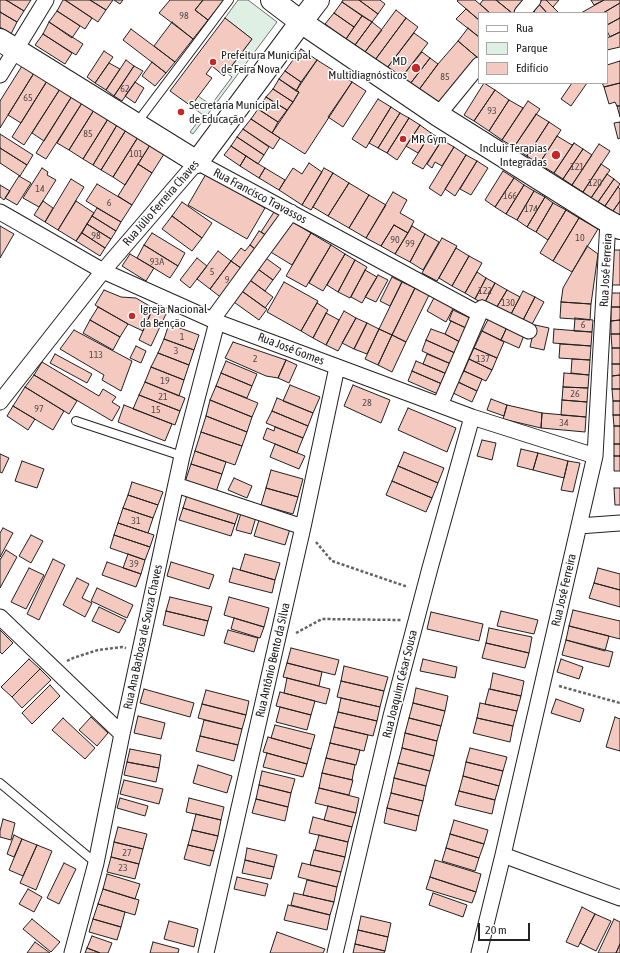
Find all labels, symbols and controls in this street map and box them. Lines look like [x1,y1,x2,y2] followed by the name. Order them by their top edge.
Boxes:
[179,10,189,22] house number: 98
[478,12,608,84] legend
[516,21,533,35] text: Rua
[516,41,548,55] text: Parque
[221,48,311,76] place label: Prefeitura Municipal de Feira Nova
[328,54,407,82] place label: MD Multidiagnósticos
[208,57,218,67] marker: Prefeitura Municipal de Feira Nova
[516,61,548,75] text: Edifício
[410,62,422,74] marker: MD Multidiagnósticos
[440,71,450,83] house number: 85
[120,83,130,95] house number: 62
[23,92,33,104] house number: 65
[189,98,279,126] place label: Secretaria Municipal de Educação
[487,105,497,117] house number: 93
[176,107,186,117] marker: Secretaria Municipal de Educação
[83,128,93,140] house number: 85
[411,132,447,146] place label: MR Gym
[398,134,408,144] marker: MR Gym
[480,141,547,169] place label: Incluir Terapias Integradas
[129,148,143,160] house number: 101
[550,149,562,161] marker: Incluir Terapias Integradas
[120,157,202,249] street label: Rua Júlio Ferreira Chaves
[570,161,584,173] house number: 121
[211,165,309,227] street label: Rua Francisco Travassos
[588,177,602,189] house number: 120
[35,183,45,195] house number: 14
[503,190,517,202] house number: 166
[107,197,111,209] house number: 6
[524,203,538,215] house number: 174
[91,230,101,242] house number: 98
[575,232,585,244] house number: 10
[597,233,615,307] street label: Rua José Ferreira
[390,234,400,246] house number: 90
[405,238,415,250] house number: 99
[150,256,164,268] house number: 93A
[210,266,214,278] house number: 5
[225,274,229,286] house number: 9
[478,285,492,297] house number: 122
[501,297,515,309] house number: 130
[140,302,207,330] place label: Igreja Nacional da Benção
[127,311,137,321] marker: Igreja Nacional da Benção
[581,319,585,331] house number: 6
[256,330,326,368] street label: Rua José Gomes
[180,331,184,343] house number: 1
[174,345,178,357] house number: 3
[89,349,103,361] house number: 113
[253,353,257,365] house number: 2
[476,353,490,365] house number: 137
[160,375,170,387] house number: 19
[570,388,580,400] house number: 26
[158,391,168,403] house number: 21
[362,397,372,409] house number: 28
[34,403,44,415] house number: 97
[151,404,161,416] house number: 15
[559,417,569,429] house number: 34
[131,515,141,527] house number: 31
[549,552,579,628] street label: Rua José Ferreira
[129,558,139,570] house number: 39
[121,563,165,711] street label: Rua Ana Barbosa de Souza Chaves
[253,601,293,719] street label: Rua Antônio Bento da Silva
[380,629,420,739] street label: Rua Joaquim César Sousa
[122,847,132,859] house number: 27
[118,862,128,874] house number: 23
[480,915,532,941] scale bar
[485,923,507,937] text: 20 m

